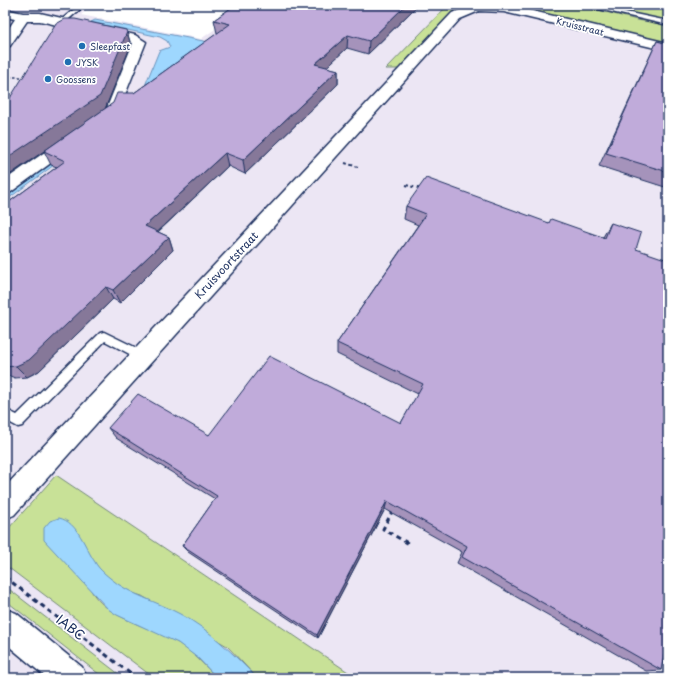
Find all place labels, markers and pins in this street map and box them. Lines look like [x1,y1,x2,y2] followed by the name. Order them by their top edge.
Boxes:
[90,39,131,53] place label: Sleepfast
[77,41,87,51] marker: Sleepfast
[76,55,98,69] place label: JYSK
[63,57,73,67] marker: JYSK
[56,72,96,86] place label: Goossens
[43,74,53,84] marker: Goossens

